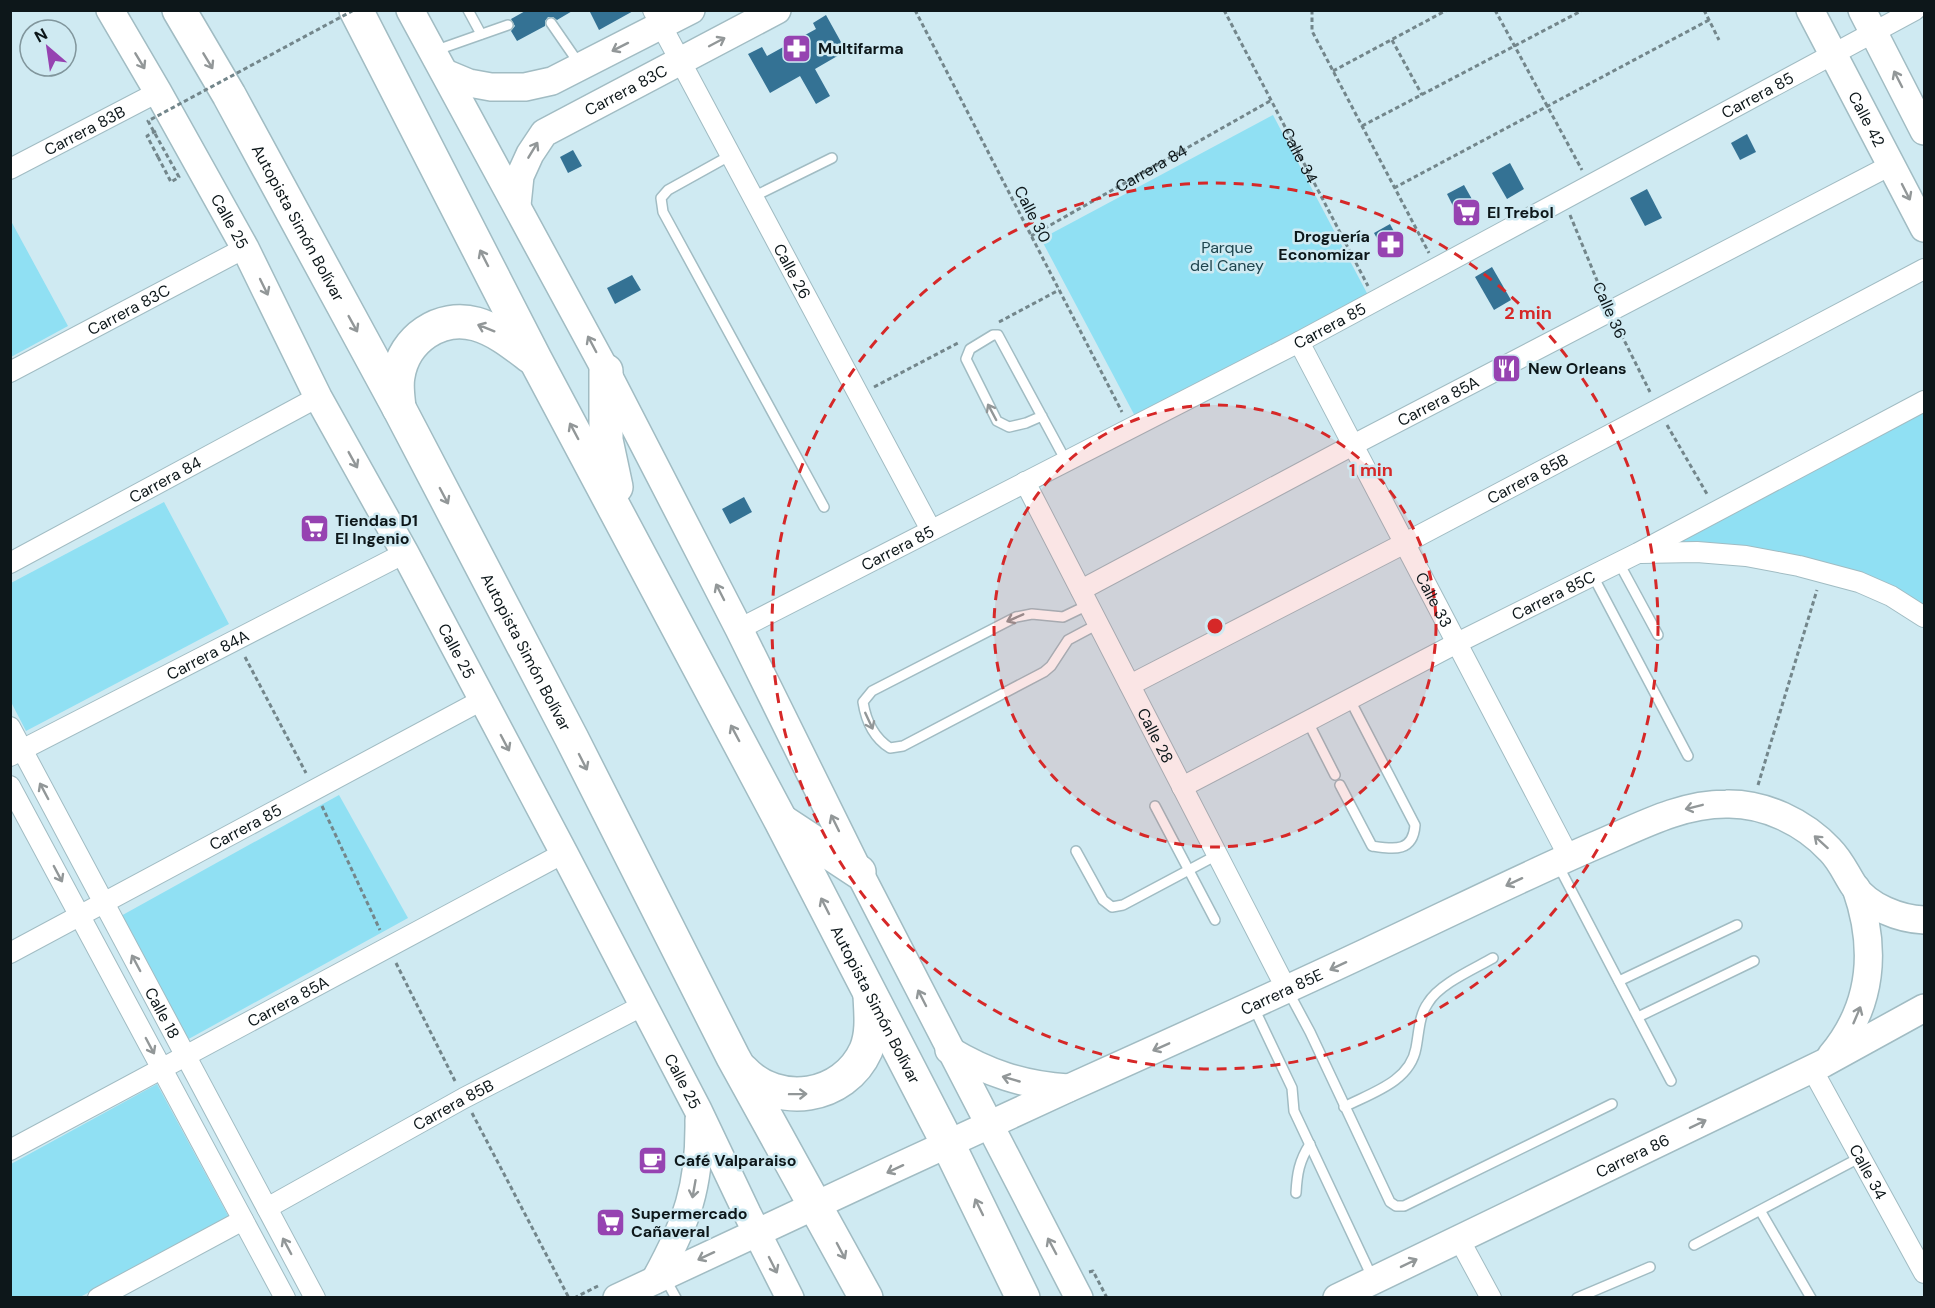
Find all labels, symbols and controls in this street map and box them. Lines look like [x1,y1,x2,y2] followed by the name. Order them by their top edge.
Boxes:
[18,18,78,78] north arrow
[31,23,51,47] text: N
[781,32,813,64] pharmacy icon: Multifarma
[708,36,726,47] one-way arrow
[818,38,904,59] place label: Multifarma
[612,42,630,53] one-way arrow
[134,52,146,69] one-way arrow
[203,52,215,69] one-way arrow
[581,60,671,121] street label: Carrera 83C
[1718,67,1798,123] street label: Carrera 85
[1892,71,1903,89] one-way arrow
[1843,88,1890,151] street label: Calle 42
[41,101,129,160] street label: Carrera 83B
[1276,124,1323,187] street label: Calle 34
[1112,140,1191,197] street label: Carrera 84
[247,141,349,305] street label: Autopista Simón Bolívar
[528,142,540,159] one-way arrow
[1009,182,1056,246] street label: Calle 30
[1901,183,1913,201] one-way arrow
[206,190,253,253] street label: Calle 25
[1450,196,1482,228] supermarket icon: El Trebol
[1487,202,1554,223] place label: El Trebol
[1278,226,1370,265] place label: Droguería Economizar
[1375,229,1407,261] pharmacy icon: Droguería Economizar
[1190,237,1264,276] park label: Parque del Caney
[769,240,816,303] street label: Calle 26
[478,250,490,267] one-way arrow
[259,278,270,296] one-way arrow
[1588,278,1631,342] street label: Calle 36
[84,280,174,340] street label: Carrera 83C
[1290,298,1370,354] street label: Carrera 85
[1504,301,1552,325] text: 2 min
[348,314,359,332] one-way arrow
[477,322,496,333] one-way arrow
[586,336,597,354] one-way arrow
[1491,352,1523,384] restaurant icon: New Orleans
[1528,358,1627,379] place label: New Orleans
[1394,371,1483,431] street label: Carrera 85A
[986,403,997,421] one-way arrow
[568,423,580,440] one-way arrow
[1484,449,1572,509] street label: Carrera 85B
[348,451,360,468] one-way arrow
[125,452,205,508] street label: Carrera 84
[1349,458,1393,482] text: 1 min
[439,487,450,505] one-way arrow
[335,510,418,549] place label: Tiendas D1 El Ingenio
[298,513,330,545] supermarket icon: Tiendas D1 El Ingenio
[858,521,938,576] street label: Carrera 85
[1508,566,1599,625] street label: Carrera 85C
[1411,569,1457,631] street label: Calle 33
[476,570,576,735] street label: Autopista Simón Bolívar
[714,584,725,602] one-way arrow
[1006,613,1025,624] one-way arrow
[1205,616,1225,636] centre of rings
[433,620,480,682] street label: Calle 25
[163,625,253,685] street label: Carrera 84A
[1132,704,1178,767] street label: Calle 28
[863,712,875,730] one-way arrow
[729,724,740,742] one-way arrow
[500,734,511,752] one-way arrow
[577,753,589,770] one-way arrow
[38,782,49,800] one-way arrow
[206,799,285,855] street label: Carrera 85
[1685,802,1704,814] one-way arrow
[828,815,840,833] one-way arrow
[1814,835,1829,849] one-way arrow
[53,865,64,883] one-way arrow
[1506,877,1524,889] one-way arrow
[819,897,830,915] one-way arrow
[826,922,925,1087] street label: Autopista Simón Bolívar
[130,954,141,972] one-way arrow
[1329,960,1347,972] one-way arrow
[1237,964,1326,1020] street label: Carrera 85E
[244,971,332,1032] street label: Carrera 85A
[140,984,185,1042] street label: Calle 18
[916,989,928,1007] one-way arrow
[1852,1006,1863,1024] one-way arrow
[144,1037,156,1054] one-way arrow
[1152,1042,1170,1053] one-way arrow
[659,1050,706,1113] street label: Calle 25
[1002,1073,1021,1084] one-way arrow
[409,1075,497,1135] street label: Carrera 85B
[788,1088,808,1100] one-way arrow
[1688,1117,1706,1129] one-way arrow
[1592,1129,1673,1183] street label: Carrera 86
[1844,1140,1892,1203] street label: Calle 34
[637,1144,669,1176] cafe icon: Café Valparaiso
[674,1150,797,1171] place label: Café Valparaiso
[886,1164,904,1175] one-way arrow
[688,1179,699,1198] one-way arrow
[972,1199,984,1217] one-way arrow
[631,1203,748,1242] place label: Supermercado Cañaveral
[594,1206,626,1238] supermarket icon: Supermercado Cañaveral
[281,1238,293,1255] one-way arrow
[1046,1238,1058,1255] one-way arrow
[836,1242,847,1260] one-way arrow
[697,1251,715,1263] one-way arrow
[768,1256,780,1274] one-way arrow
[1399,1257,1417,1268] one-way arrow

